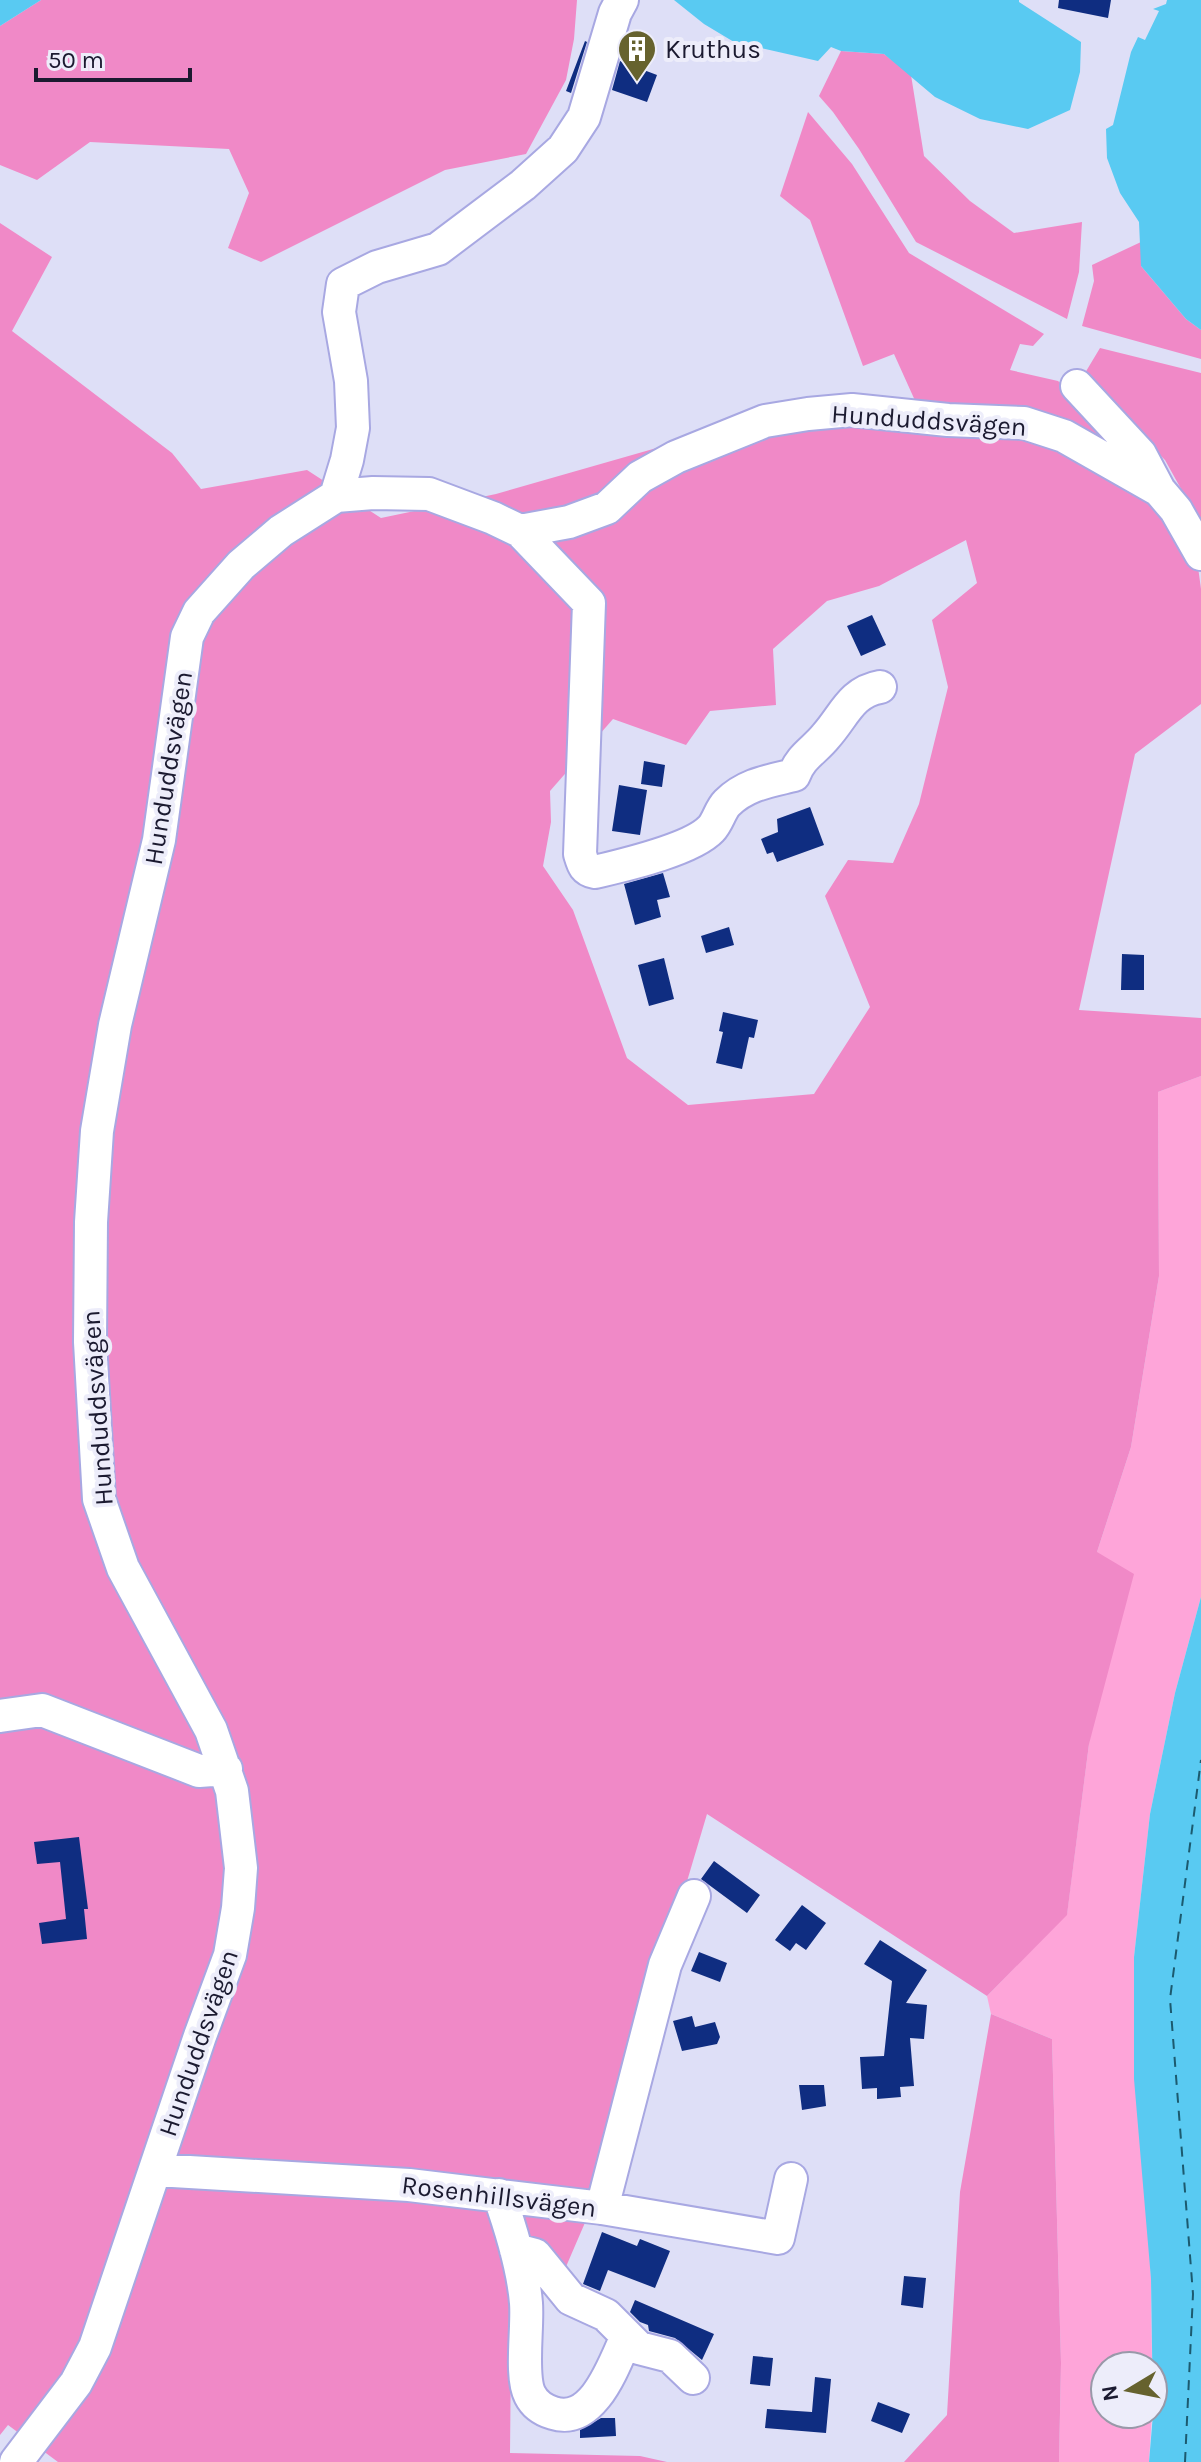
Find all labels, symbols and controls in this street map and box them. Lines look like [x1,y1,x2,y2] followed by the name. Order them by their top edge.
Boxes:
[616,28,658,83] building icon: Kruthus
[36,32,190,82] scale bar
[665,34,761,65] place label: Kruthus
[48,46,104,74] text: 50 m
[830,398,1028,443] street label: Hunduddsvägen
[138,669,199,867] street label: Hunduddsvägen
[75,1309,120,1507] street label: Hunduddsvägen
[152,1946,245,2141] street label: Hunduddsvägen
[400,2169,598,2224] street label: Rosenhillsvägen
[1089,2350,1169,2430] north arrow
[1096,2383,1124,2403] text: N

